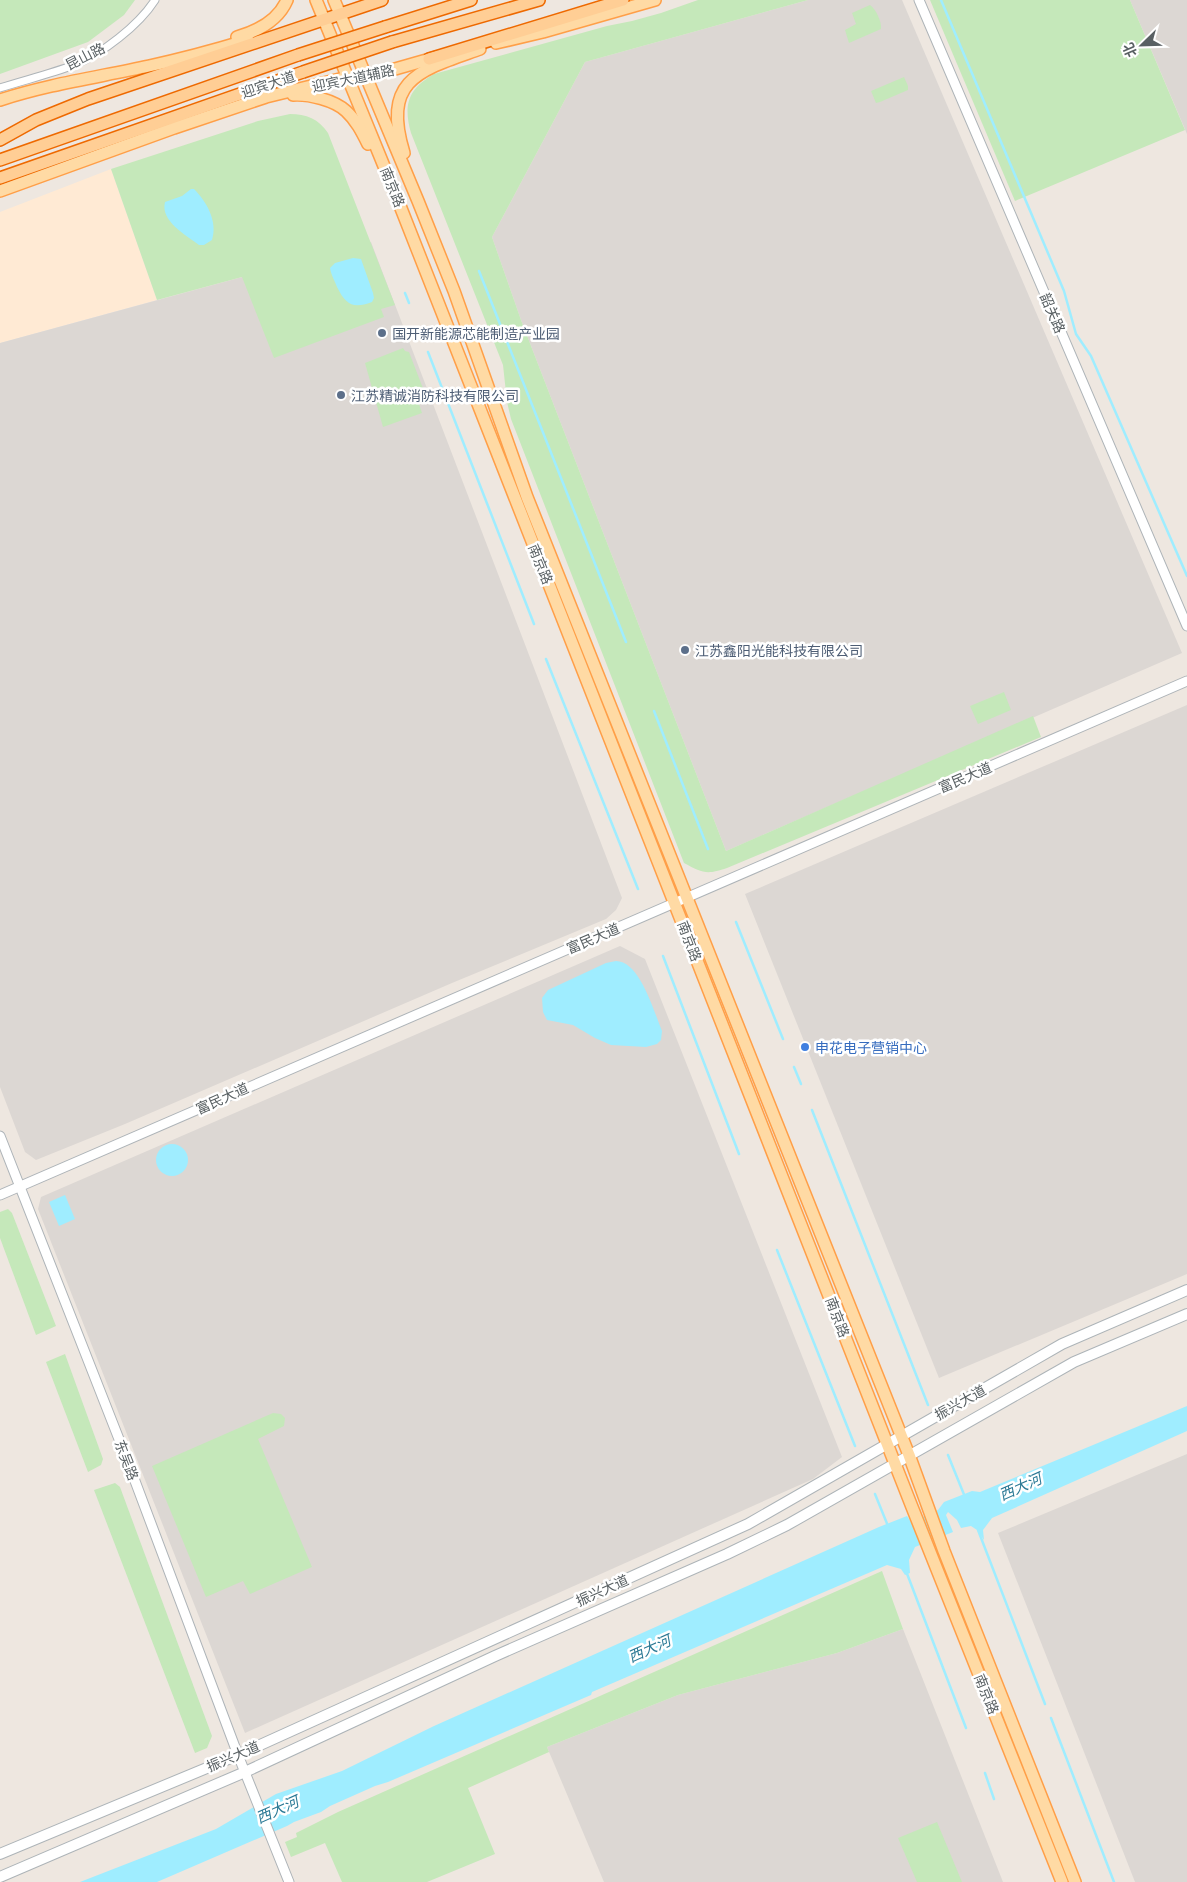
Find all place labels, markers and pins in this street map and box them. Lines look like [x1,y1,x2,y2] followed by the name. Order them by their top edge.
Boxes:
[392,325,560,342] place label: 国开新能源芯能制造产业园
[376,327,388,339] marker: 国开新能源芯能制造产业园
[351,387,519,404] place label: 江苏精诚消防科技有限公司
[335,389,347,401] marker: 江苏精诚消防科技有限公司
[695,642,863,659] place label: 江苏鑫阳光能科技有限公司
[679,644,691,656] marker: 江苏鑫阳光能科技有限公司
[815,1039,927,1056] place label: 申花电子营销中心
[799,1041,811,1053] marker: 申花电子营销中心

